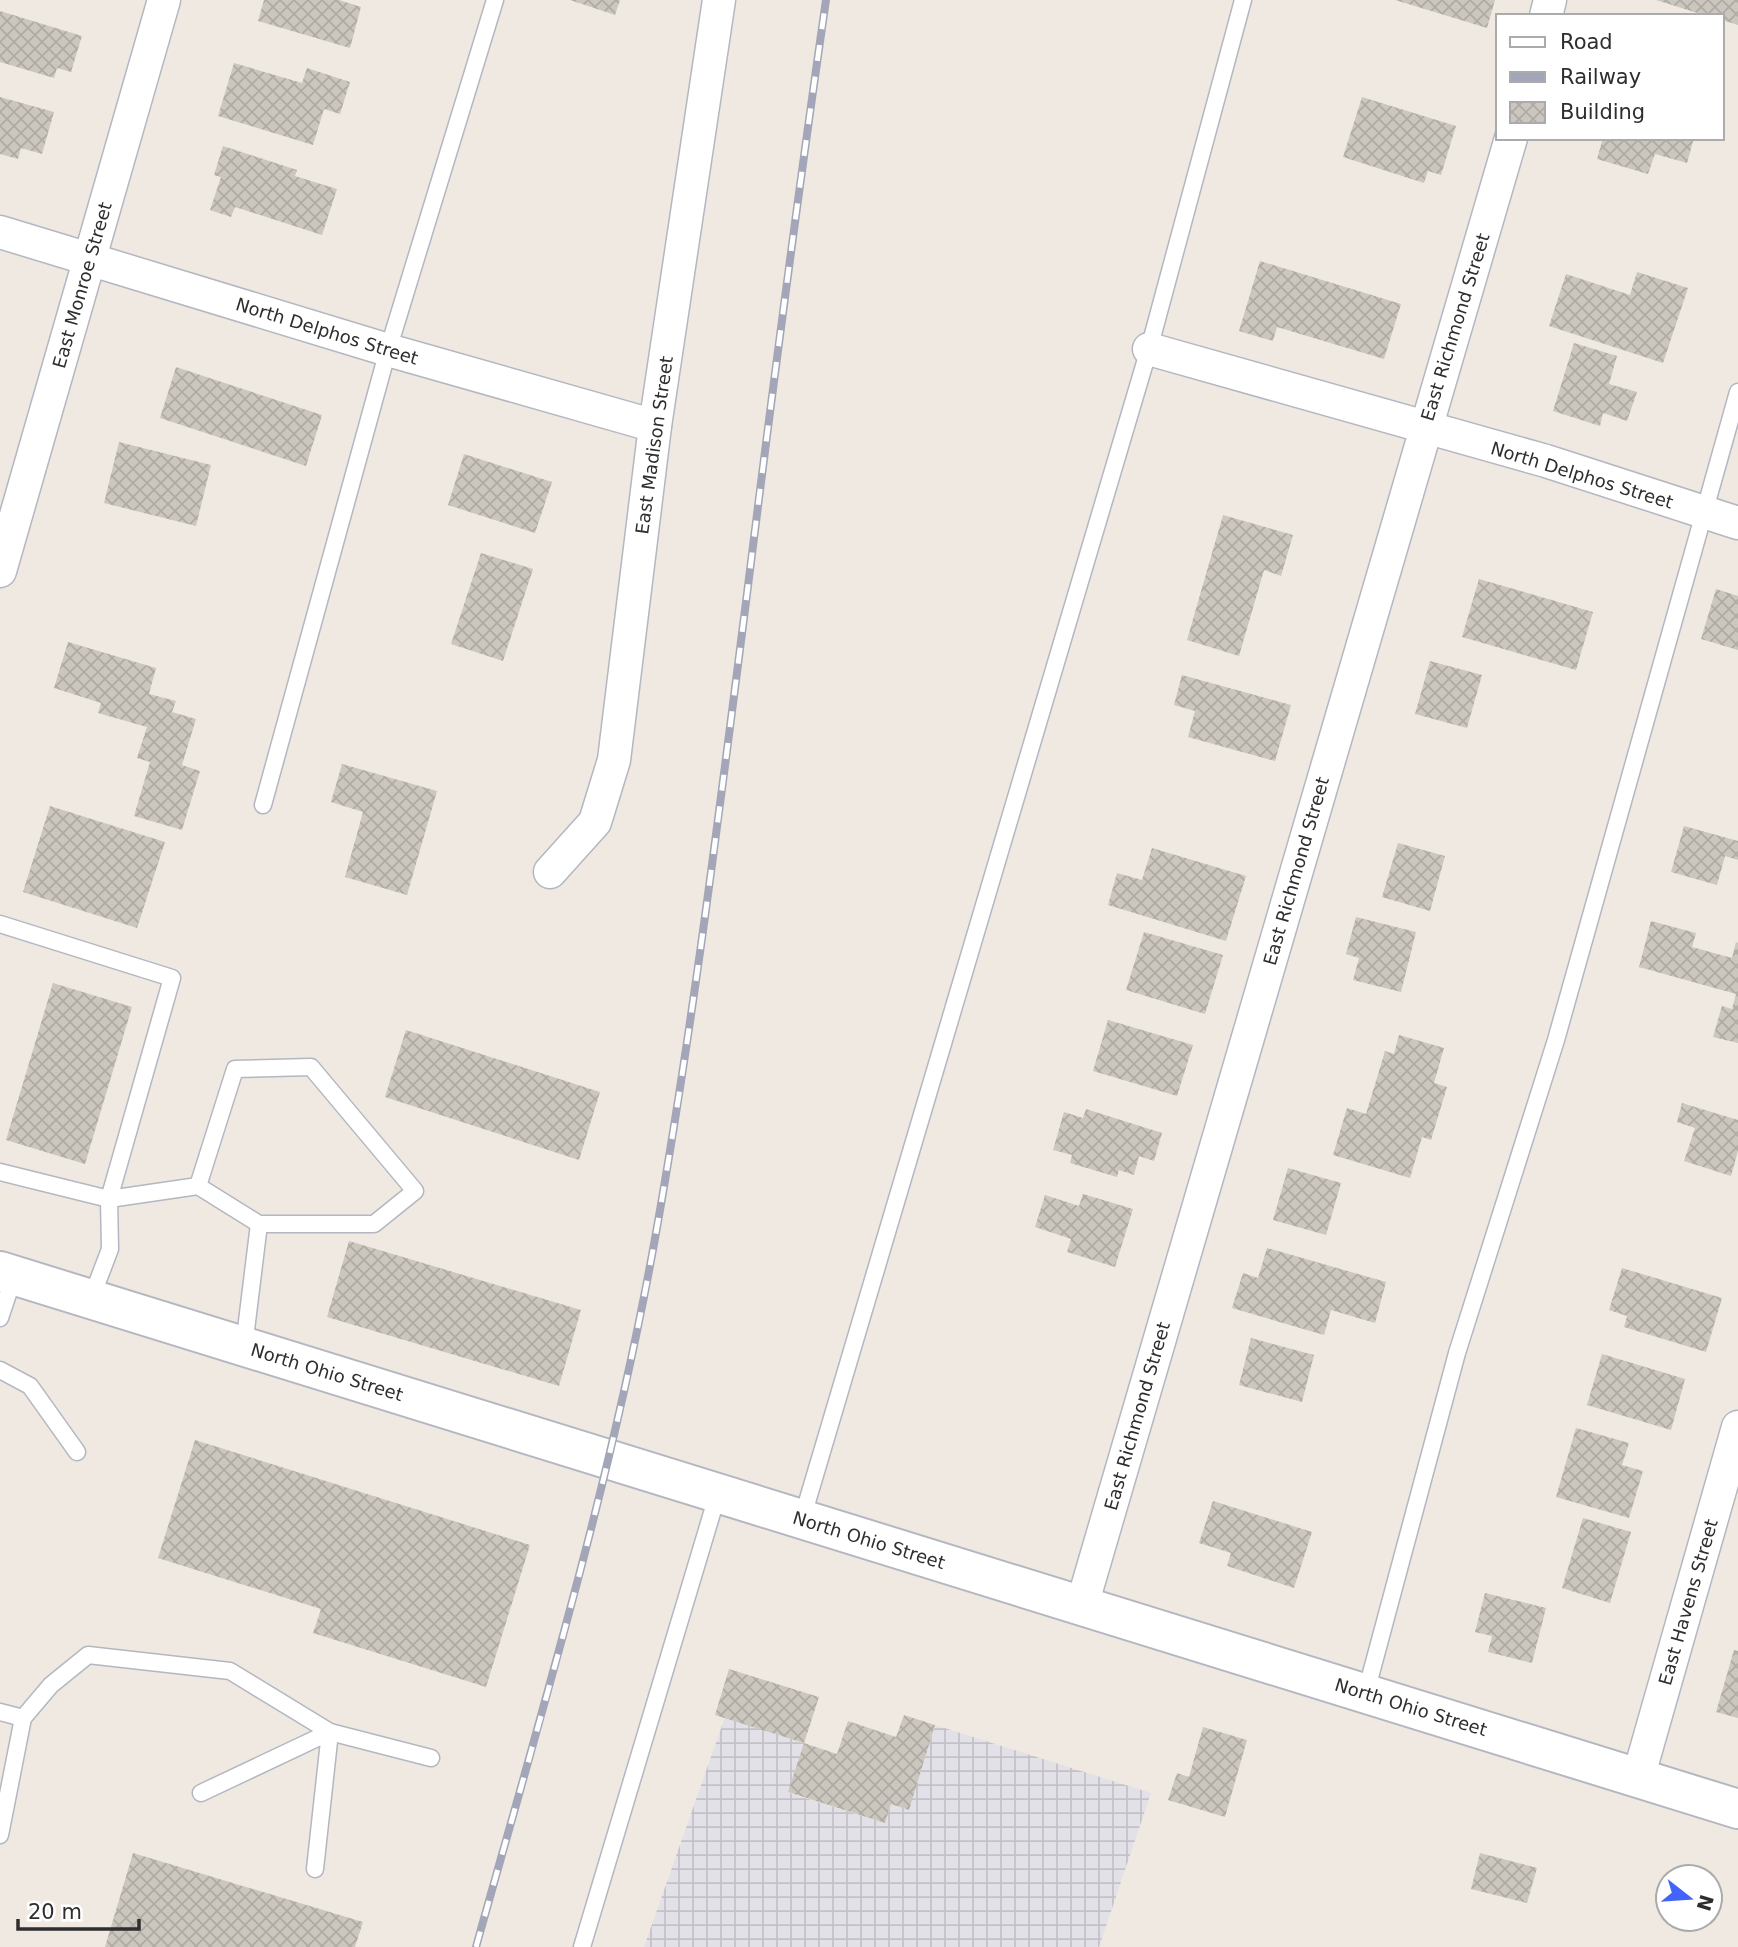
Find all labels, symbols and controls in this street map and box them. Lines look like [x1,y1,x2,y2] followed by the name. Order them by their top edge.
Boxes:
[1496,14,1724,140] legend
[1560,30,1613,54] text: Road
[1560,65,1641,89] text: Railway
[1560,100,1645,124] text: Building
[48,199,116,371] street label: East Monroe Street
[1416,231,1494,423] street label: East Richmond Street
[233,293,421,369] street label: North Delphos Street
[631,355,677,535] street label: East Madison Street
[1488,437,1676,513] street label: North Delphos Street
[1259,774,1333,968] street label: East Richmond Street
[1100,1319,1174,1513] street label: East Richmond Street
[248,1339,406,1405] street label: North Ohio Street
[790,1507,948,1573] street label: North Ohio Street
[1654,1516,1722,1688] street label: East Havens Street
[1332,1674,1490,1740] street label: North Ohio Street
[1654,1863,1724,1933] north arrow
[18,1888,138,1932] scale bar
[1692,1892,1718,1914] text: N
[28,1900,82,1924] text: 20 m

